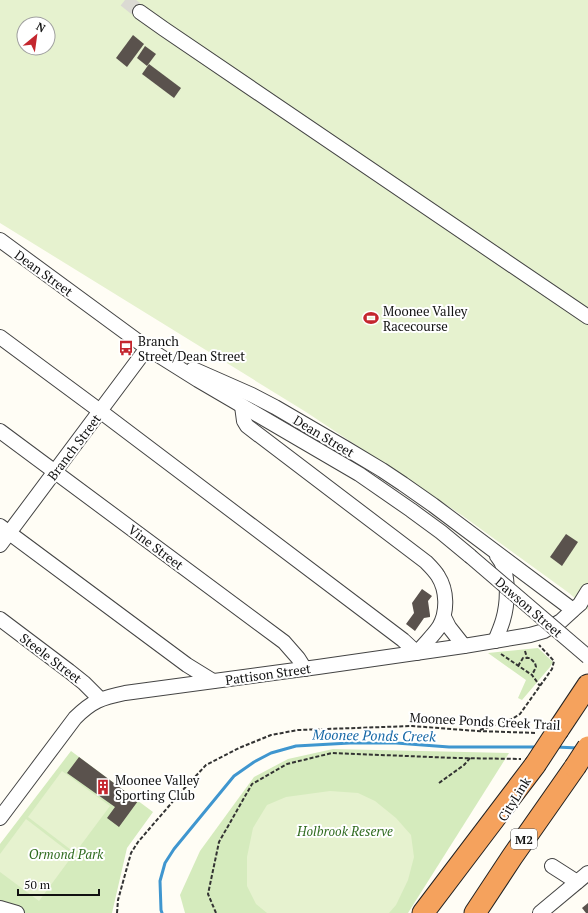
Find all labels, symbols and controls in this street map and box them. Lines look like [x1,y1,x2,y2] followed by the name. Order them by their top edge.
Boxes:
[16,16,56,56] north arrow
[34,19,48,36] text: N
[11,246,77,300] street label: Dean Street
[383,302,468,335] place label: Moonee Valley Racecourse
[362,309,380,327] sports icon: Moonee Valley Racecourse
[138,332,245,365] place label: Branch Street/Dean Street
[117,339,135,357] bus stop icon: Branch Street/Dean Street
[43,410,105,484] street label: Branch Street
[290,411,358,461] street label: Dean Street
[125,520,187,574] street label: Vine Street
[492,573,567,641] street label: Dawson Street
[16,629,86,687] street label: Steele Street
[224,659,312,689] street label: Pattison Street
[409,708,561,734] street label: Moonee Ponds Creek Trail
[311,724,436,746] water label: Moonee Ponds Creek
[115,771,200,804] place label: Moonee Valley Sporting Club
[493,773,535,825] street label: CityLink
[94,778,112,796] building icon: Moonee Valley Sporting Club
[296,822,393,840] park label: Holbrook Reserve
[511,829,537,849] road number: M2
[29,845,104,863] park label: Ormond Park
[18,871,99,897] scale bar
[24,877,51,892] text: 50 m

